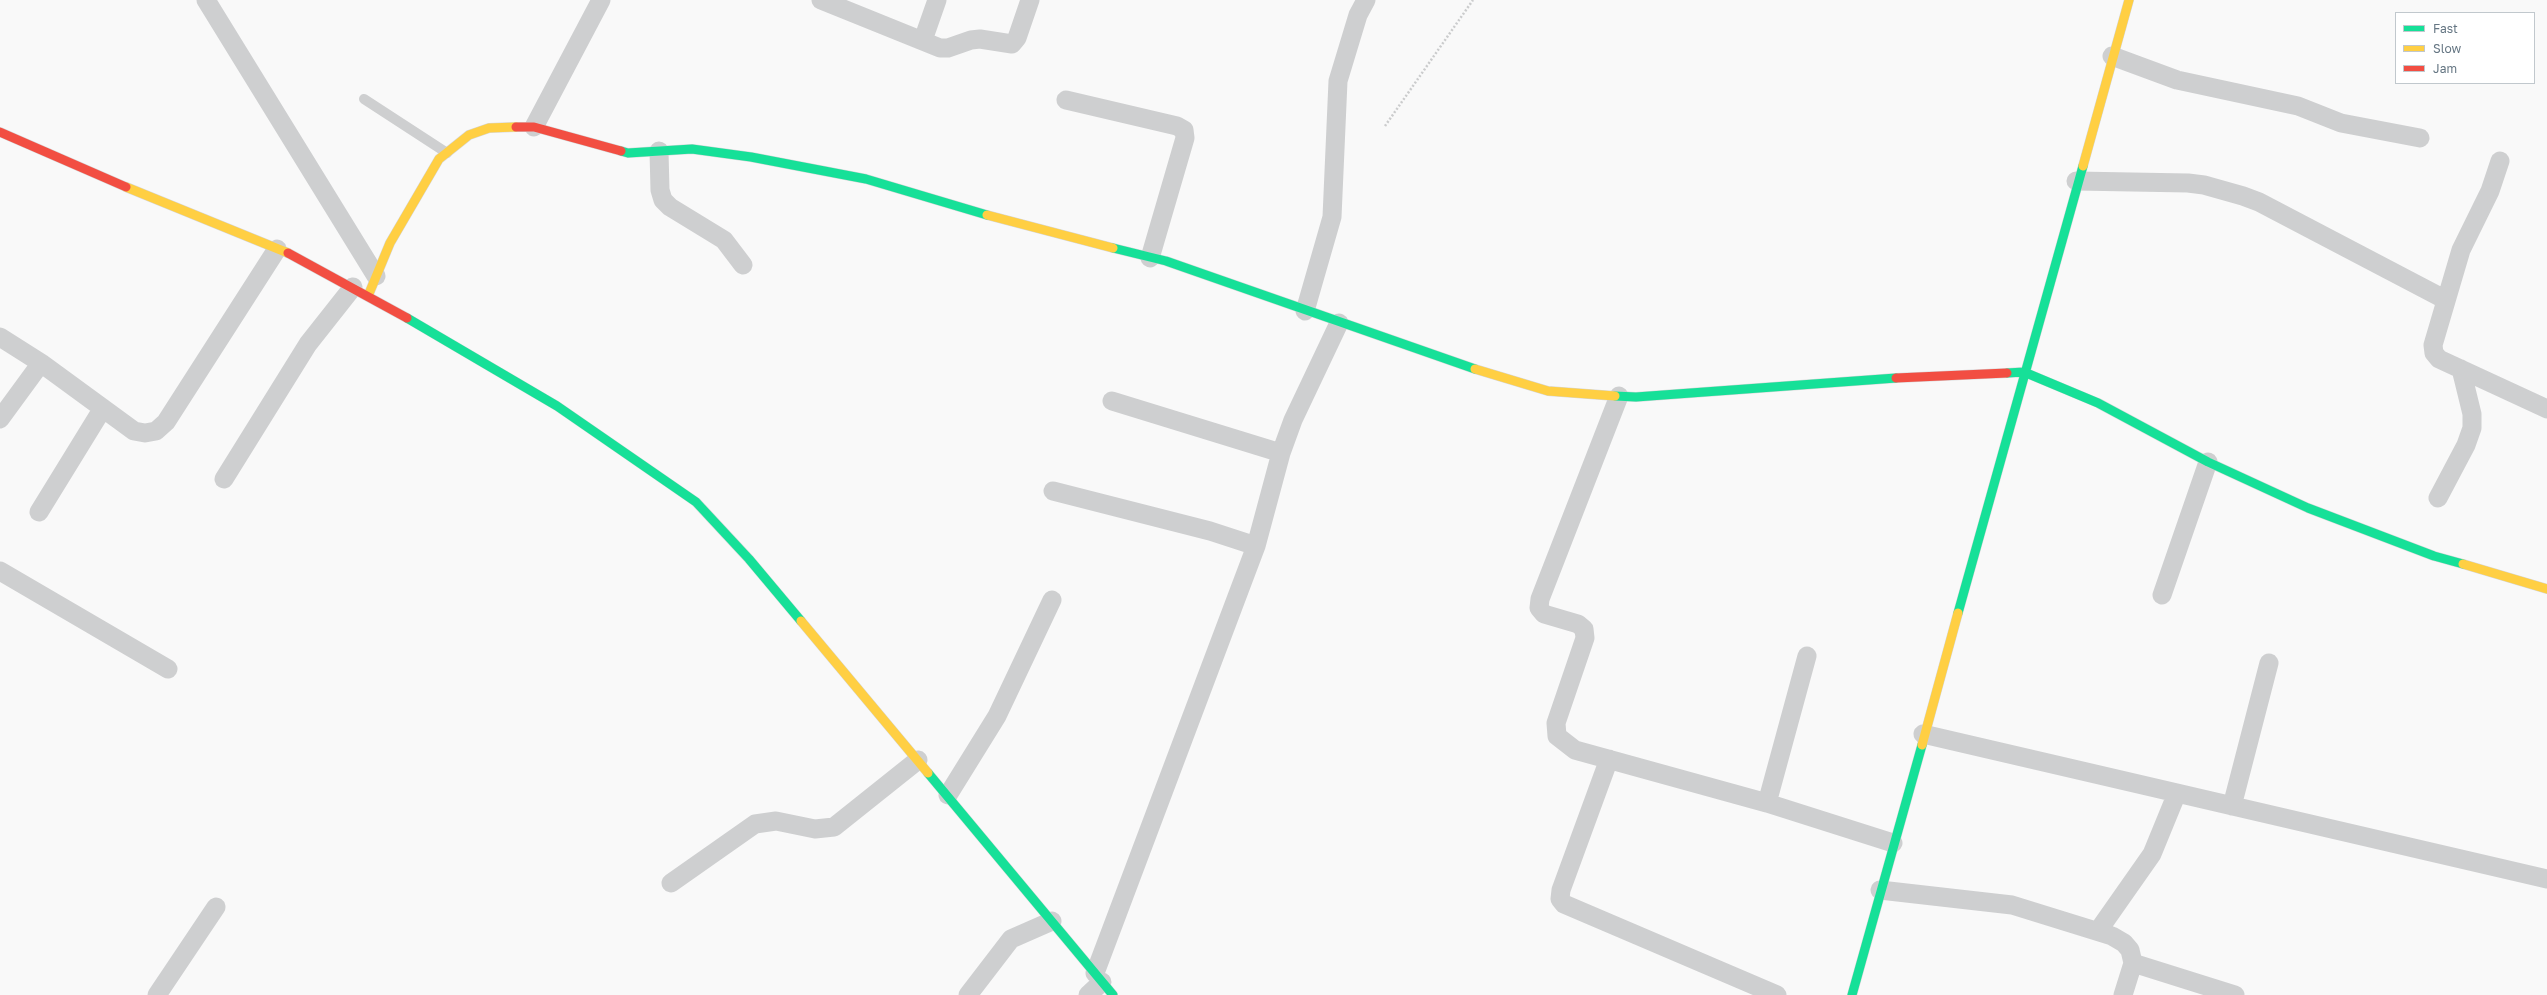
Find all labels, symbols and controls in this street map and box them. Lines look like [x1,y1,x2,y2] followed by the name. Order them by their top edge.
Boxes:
[2395,12,2535,84] legend
[2433,21,2458,36] text: Fast
[2433,41,2461,56] text: Slow
[2433,61,2457,76] text: Jam

